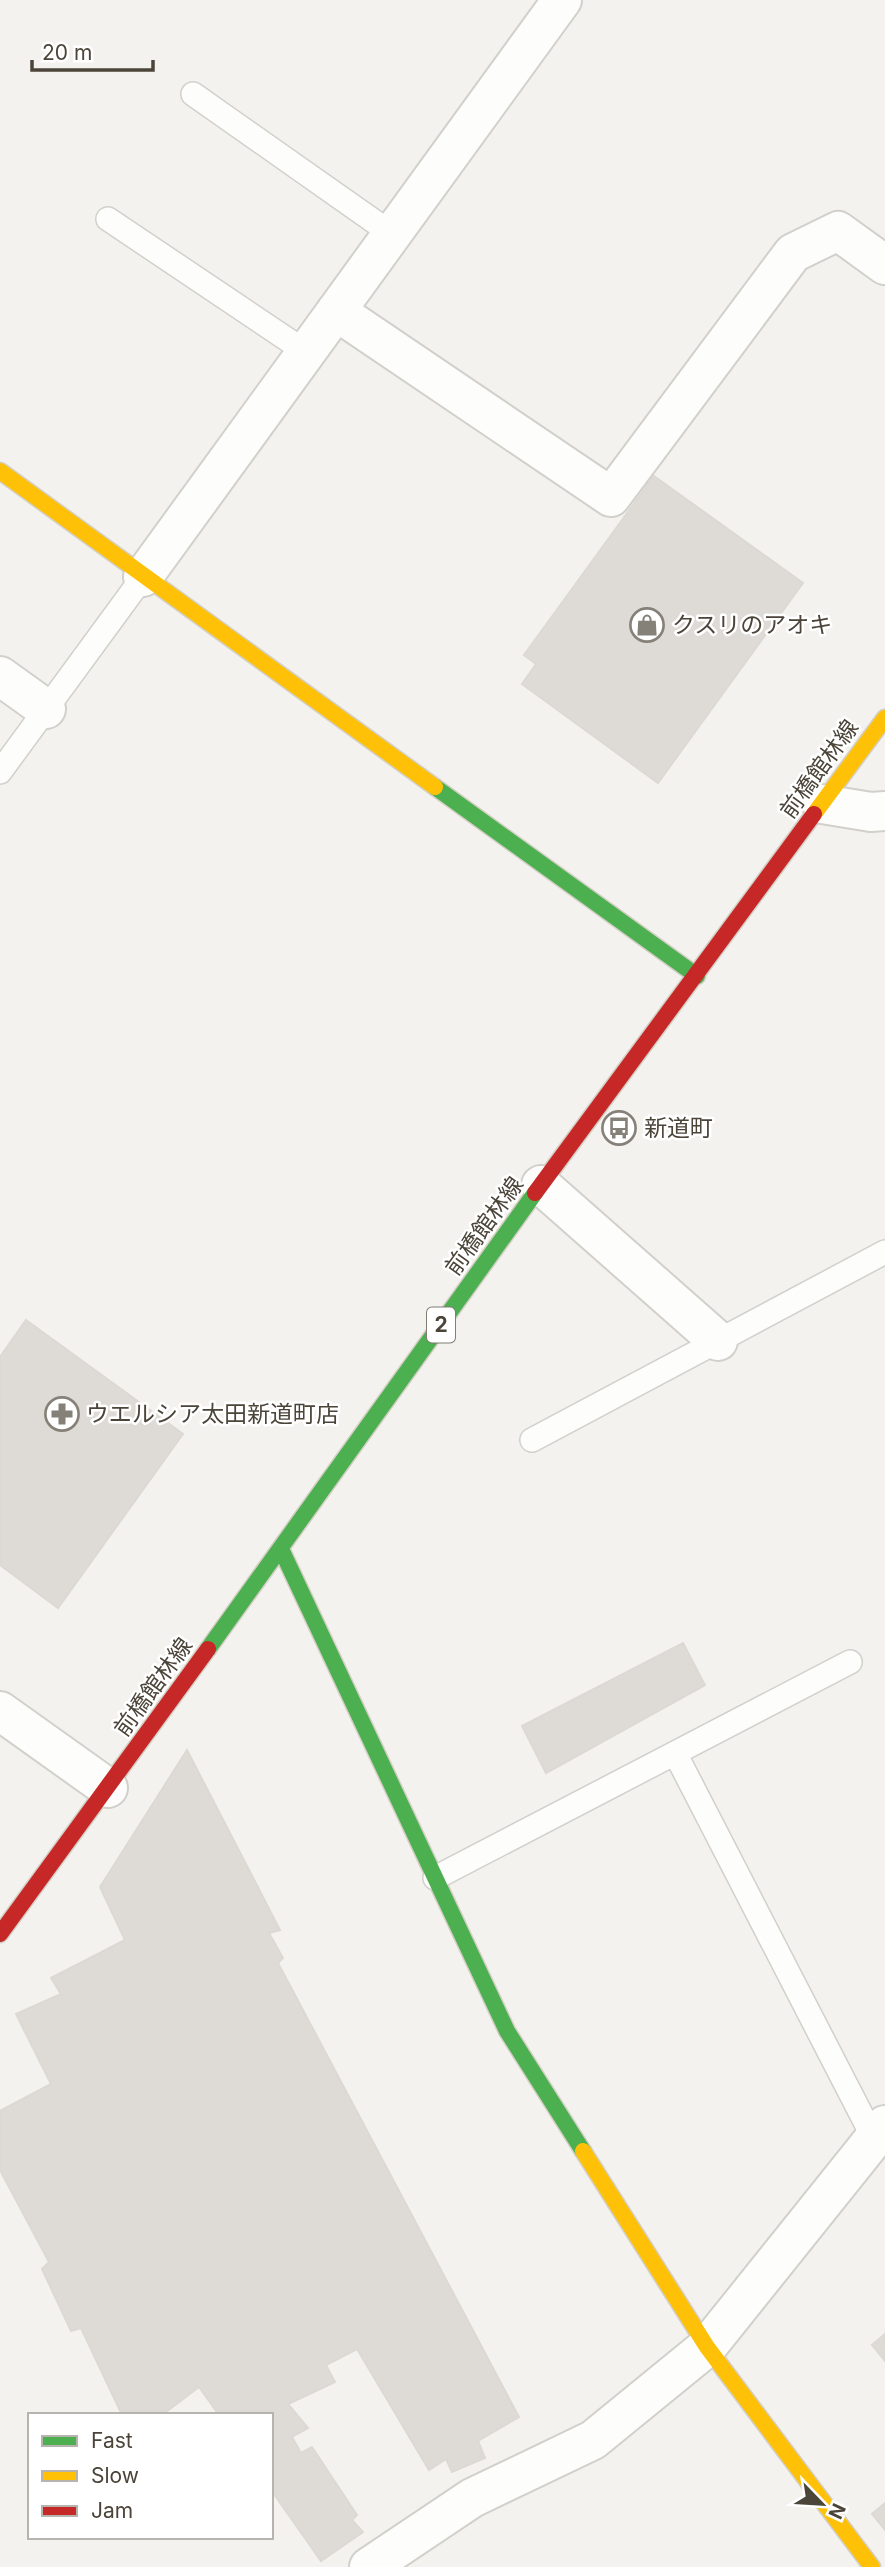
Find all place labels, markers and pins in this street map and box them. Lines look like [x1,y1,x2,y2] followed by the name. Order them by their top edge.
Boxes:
[628,606,666,644] shop icon: クスリのアオキ
[672,611,832,639] place label: クスリのアオキ
[600,1109,638,1147] bus stop icon: 新道町
[644,1114,713,1142] place label: 新道町
[43,1395,81,1433] pharmacy icon: ウエルシア太田新道町店
[86,1400,339,1428] place label: ウエルシア太田新道町店

